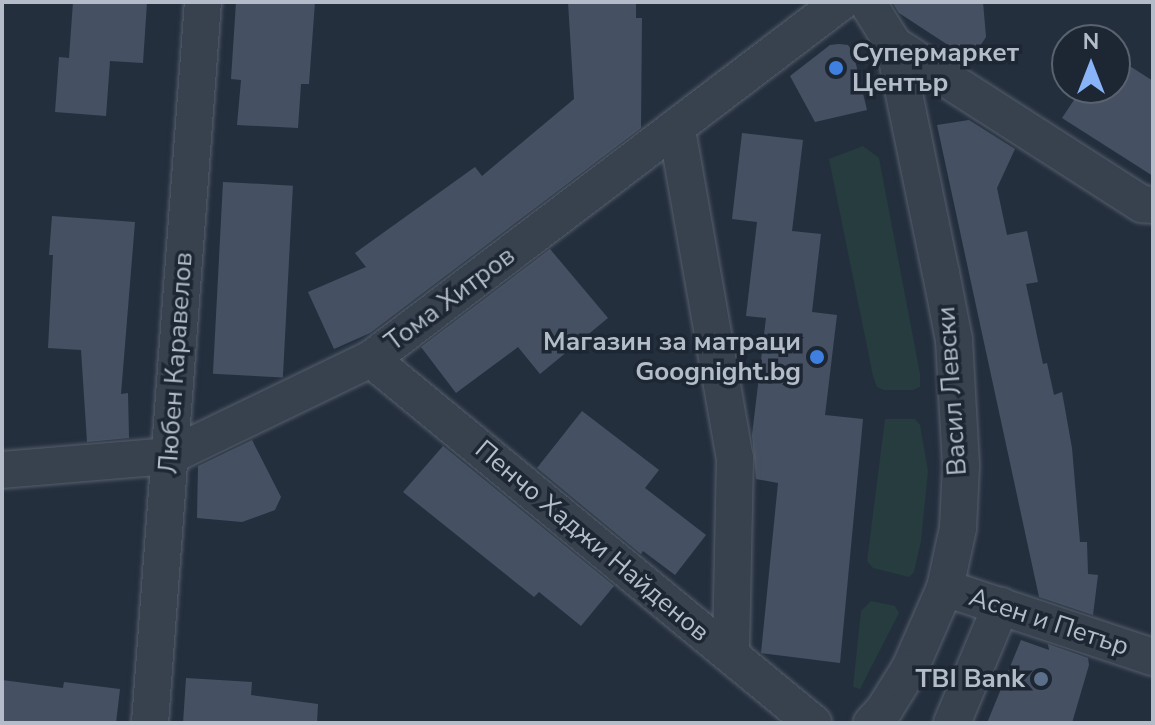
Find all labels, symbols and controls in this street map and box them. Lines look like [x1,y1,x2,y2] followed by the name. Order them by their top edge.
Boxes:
[1051,24,1131,104] north arrow
[1083,27,1099,57] text: N
[852,37,1019,98] place label: Супермаркет Център
[827,59,845,77] marker: Супермаркет Център
[379,240,521,358] street label: Тома Хитров
[153,251,199,475] street label: Любен Каравелов
[931,305,973,477] street label: Васил Левски
[543,326,801,388] place label: Магазин за матраци Goognight.bg
[808,348,826,366] marker: Магазин за матраци Goognight.bg
[469,434,715,648] street label: Пенчо Хаджи Найденов
[965,581,1133,663] street label: Асен и Петър
[915,663,1025,695] place label: TBI Bank
[1032,670,1050,688] marker: TBI Bank

